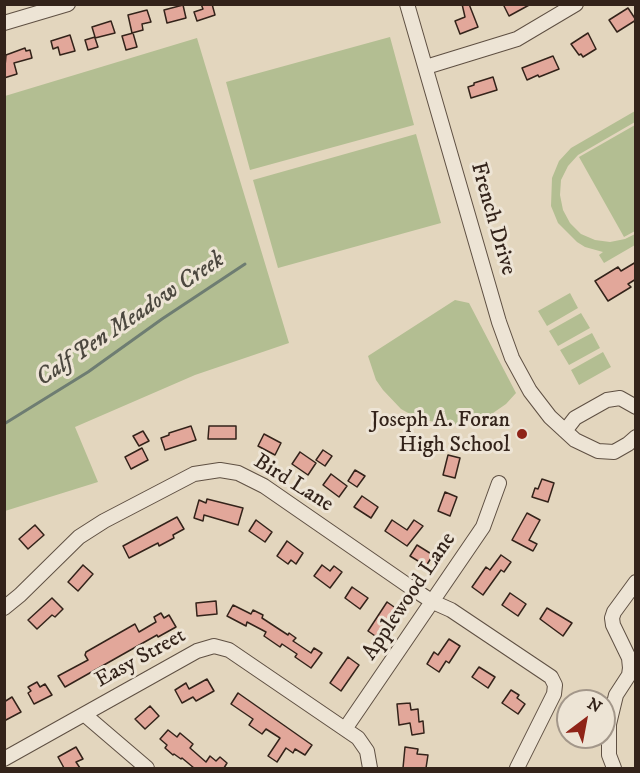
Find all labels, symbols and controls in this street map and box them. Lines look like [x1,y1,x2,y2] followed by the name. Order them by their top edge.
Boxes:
[463,160,521,278] street label: French Drive
[31,246,231,394] water label: Calf Pen Meadow Creek
[371,408,510,460] place label: Joseph A. Foran High School
[515,427,529,441] marker: Joseph A. Foran High School
[248,449,338,519] street label: Bird Lane
[358,528,462,666] street label: Applewood Lane
[91,623,191,695] street label: Easy Street
[556,689,616,749] north arrow
[584,693,605,717] text: N

